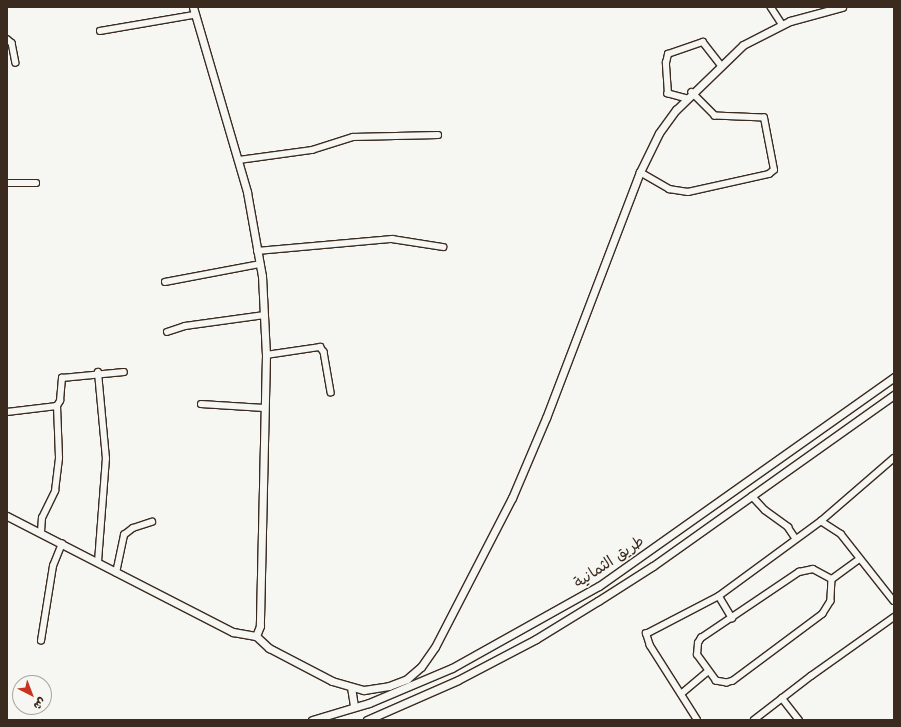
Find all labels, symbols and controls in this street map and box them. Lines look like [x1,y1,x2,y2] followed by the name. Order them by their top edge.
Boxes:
[571,532,647,592] street label: طريق الثمانية
[12,675,52,715] north arrow
[30,694,49,713] text: ش

